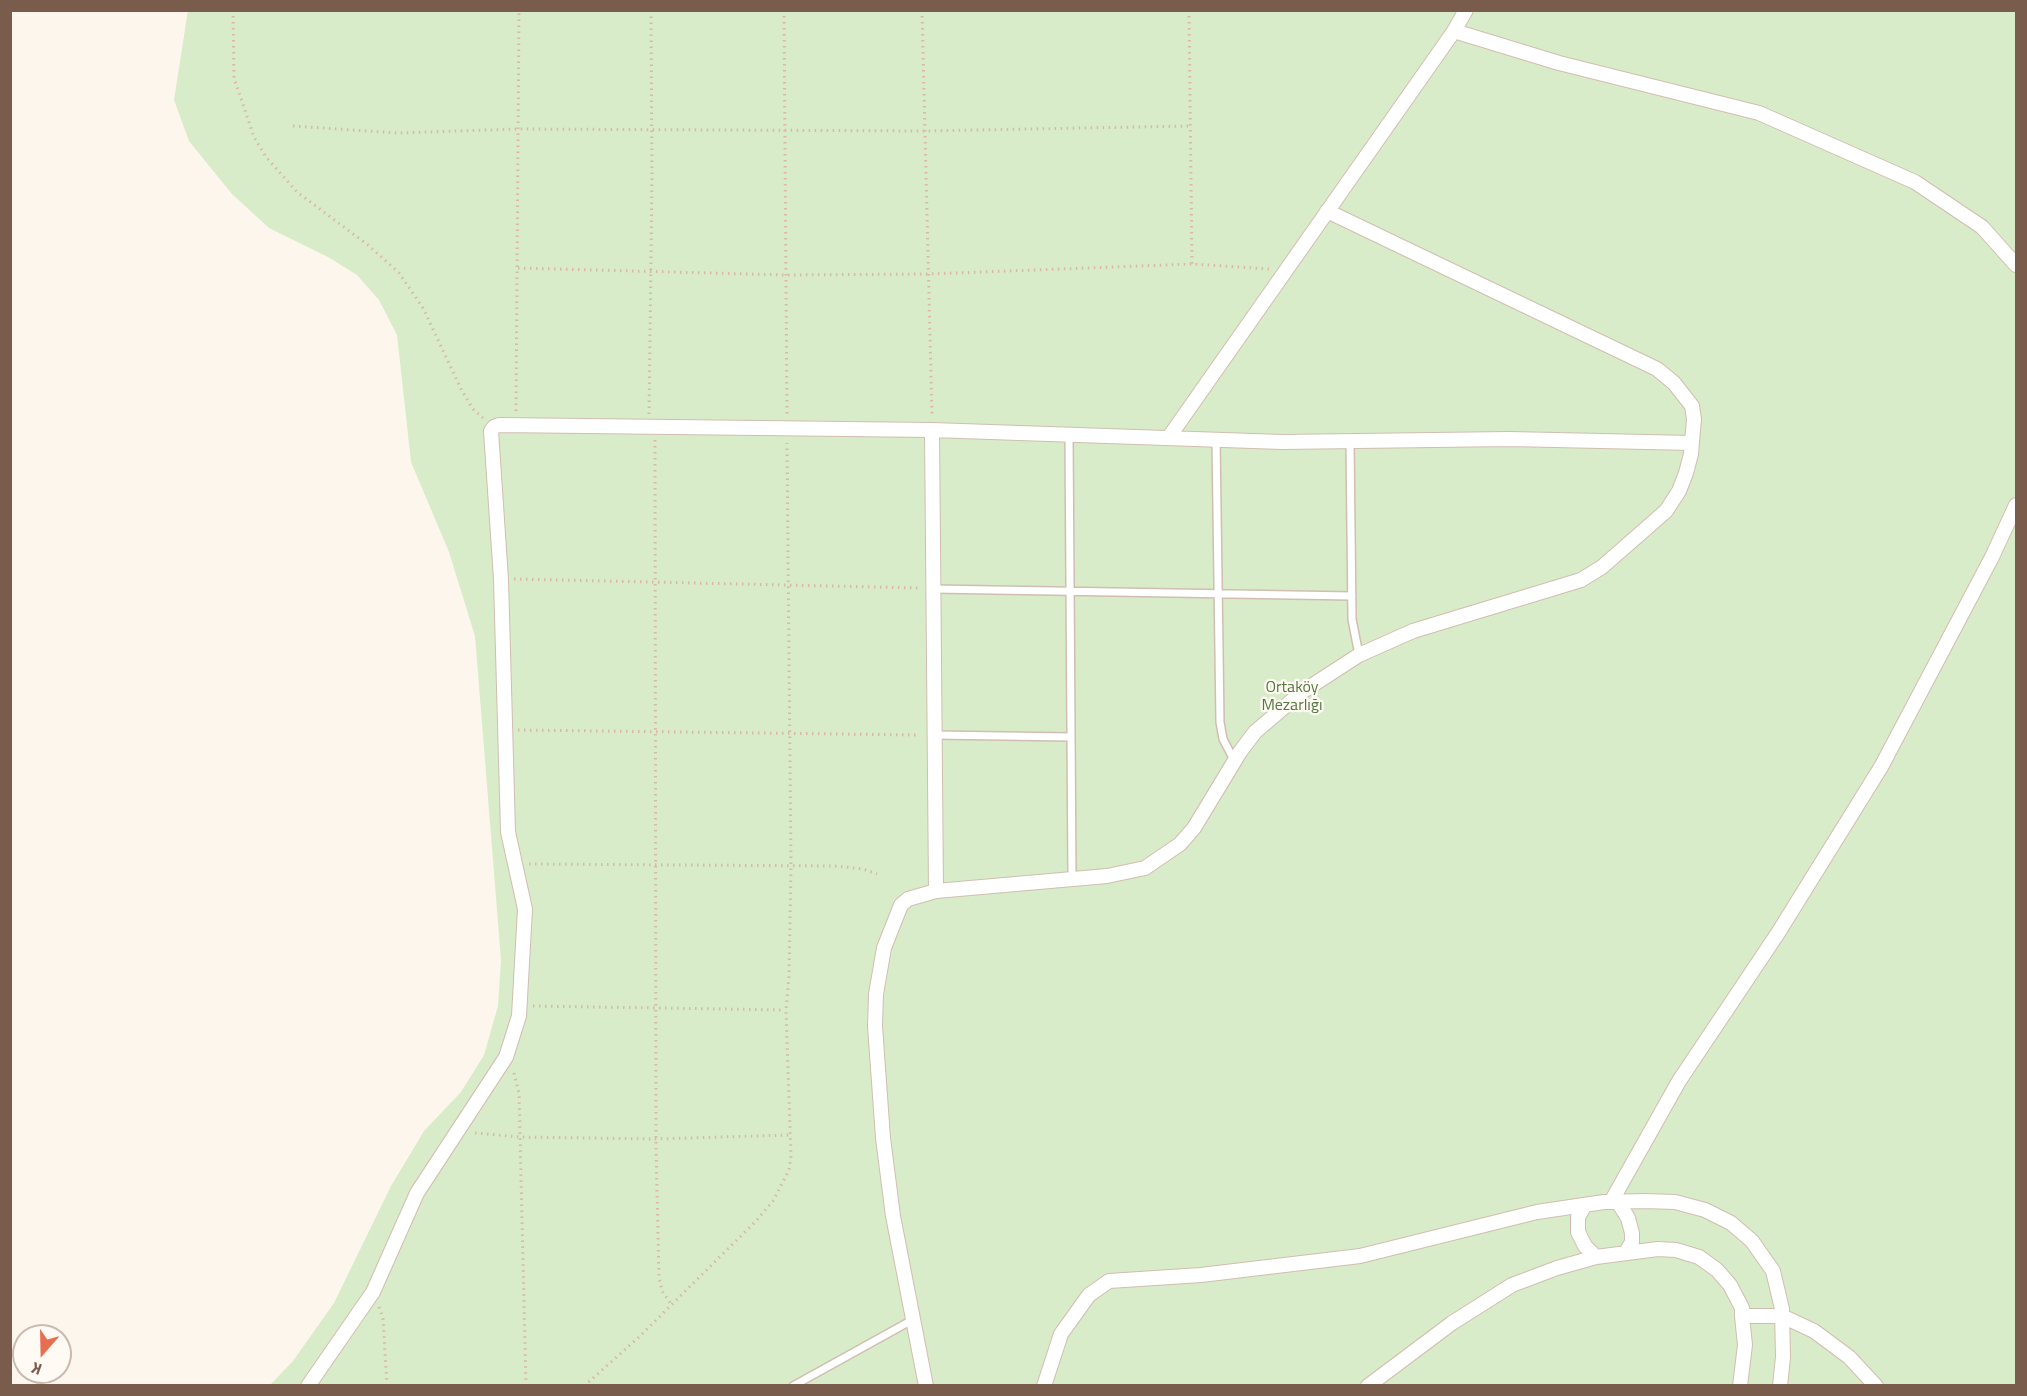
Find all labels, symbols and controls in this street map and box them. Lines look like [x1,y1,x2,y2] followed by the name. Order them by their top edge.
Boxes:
[1261,678,1323,716] park label: Ortaköy Mezarlığı
[12,1324,72,1384] north arrow
[28,1356,45,1382] text: K

